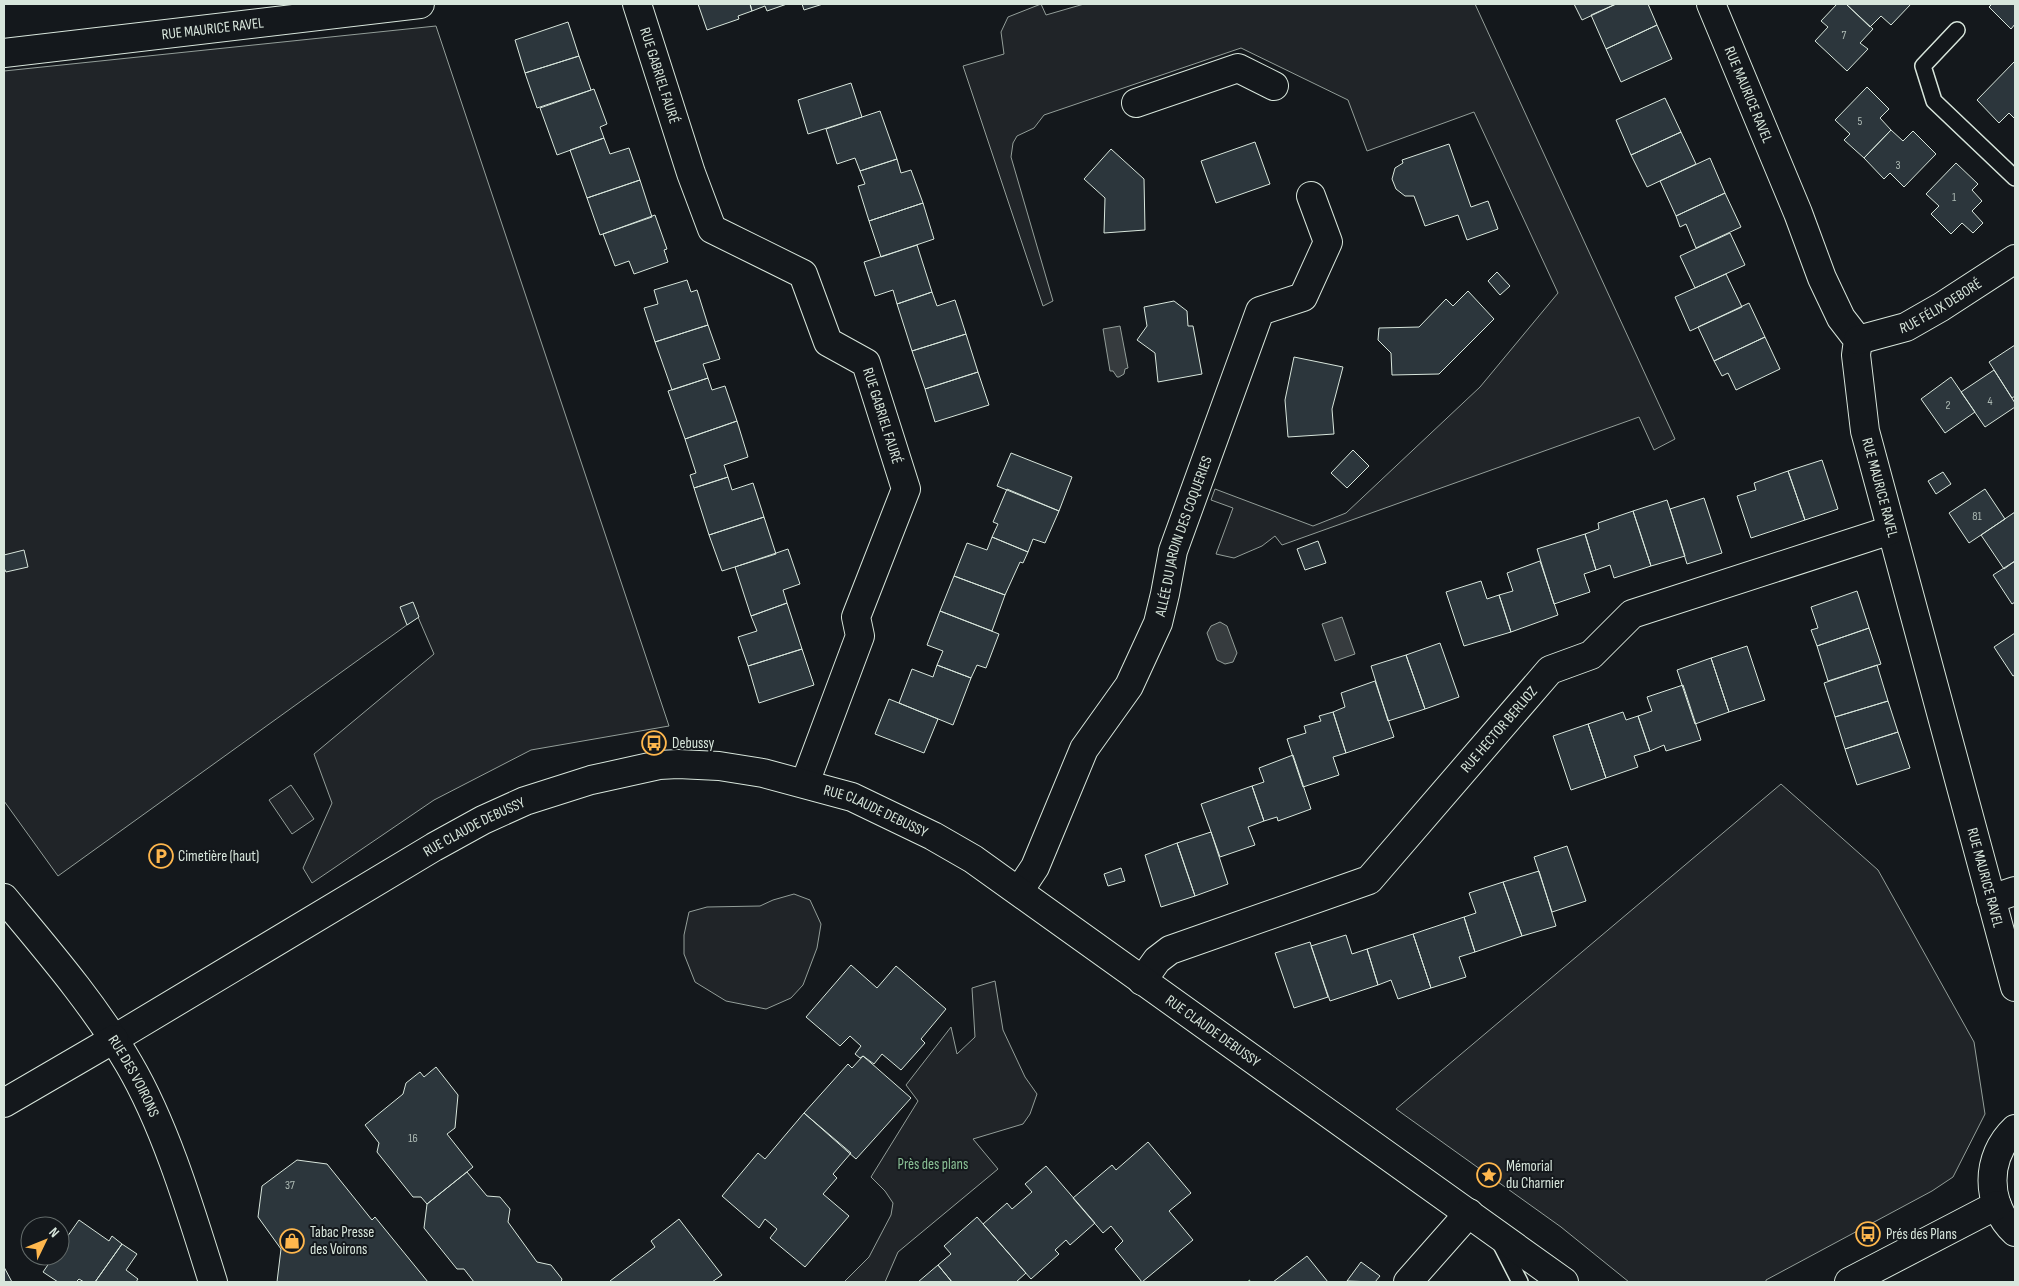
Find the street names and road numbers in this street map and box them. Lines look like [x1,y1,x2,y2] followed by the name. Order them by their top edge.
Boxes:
[161,13,265,44] street label: RUE MAURICE RAVEL
[635,25,684,126] street label: RUE GABRIEL FAURÉ
[1720,44,1777,146] street label: RUE MAURICE RAVEL
[1898,274,1985,338] street label: RUE FÉLIX DEBORÉ
[858,365,906,467] street label: RUE GABRIEL FAURÉ
[1857,436,1902,540] street label: RUE MAURICE RAVEL
[1151,453,1217,619] street label: ALLÉE DU JARDIN DES COQUERIES
[1457,683,1542,777] street label: RUE HECTOR BERLIOZ
[821,781,931,842] street label: RUE CLAUDE DEBUSSY
[420,793,529,861] street label: RUE CLAUDE DEBUSSY
[1962,826,2008,930] street label: RUE MAURICE RAVEL
[1162,991,1264,1072] street label: RUE CLAUDE DEBUSSY
[104,1032,163,1120] street label: RUE DES VOIRONS

